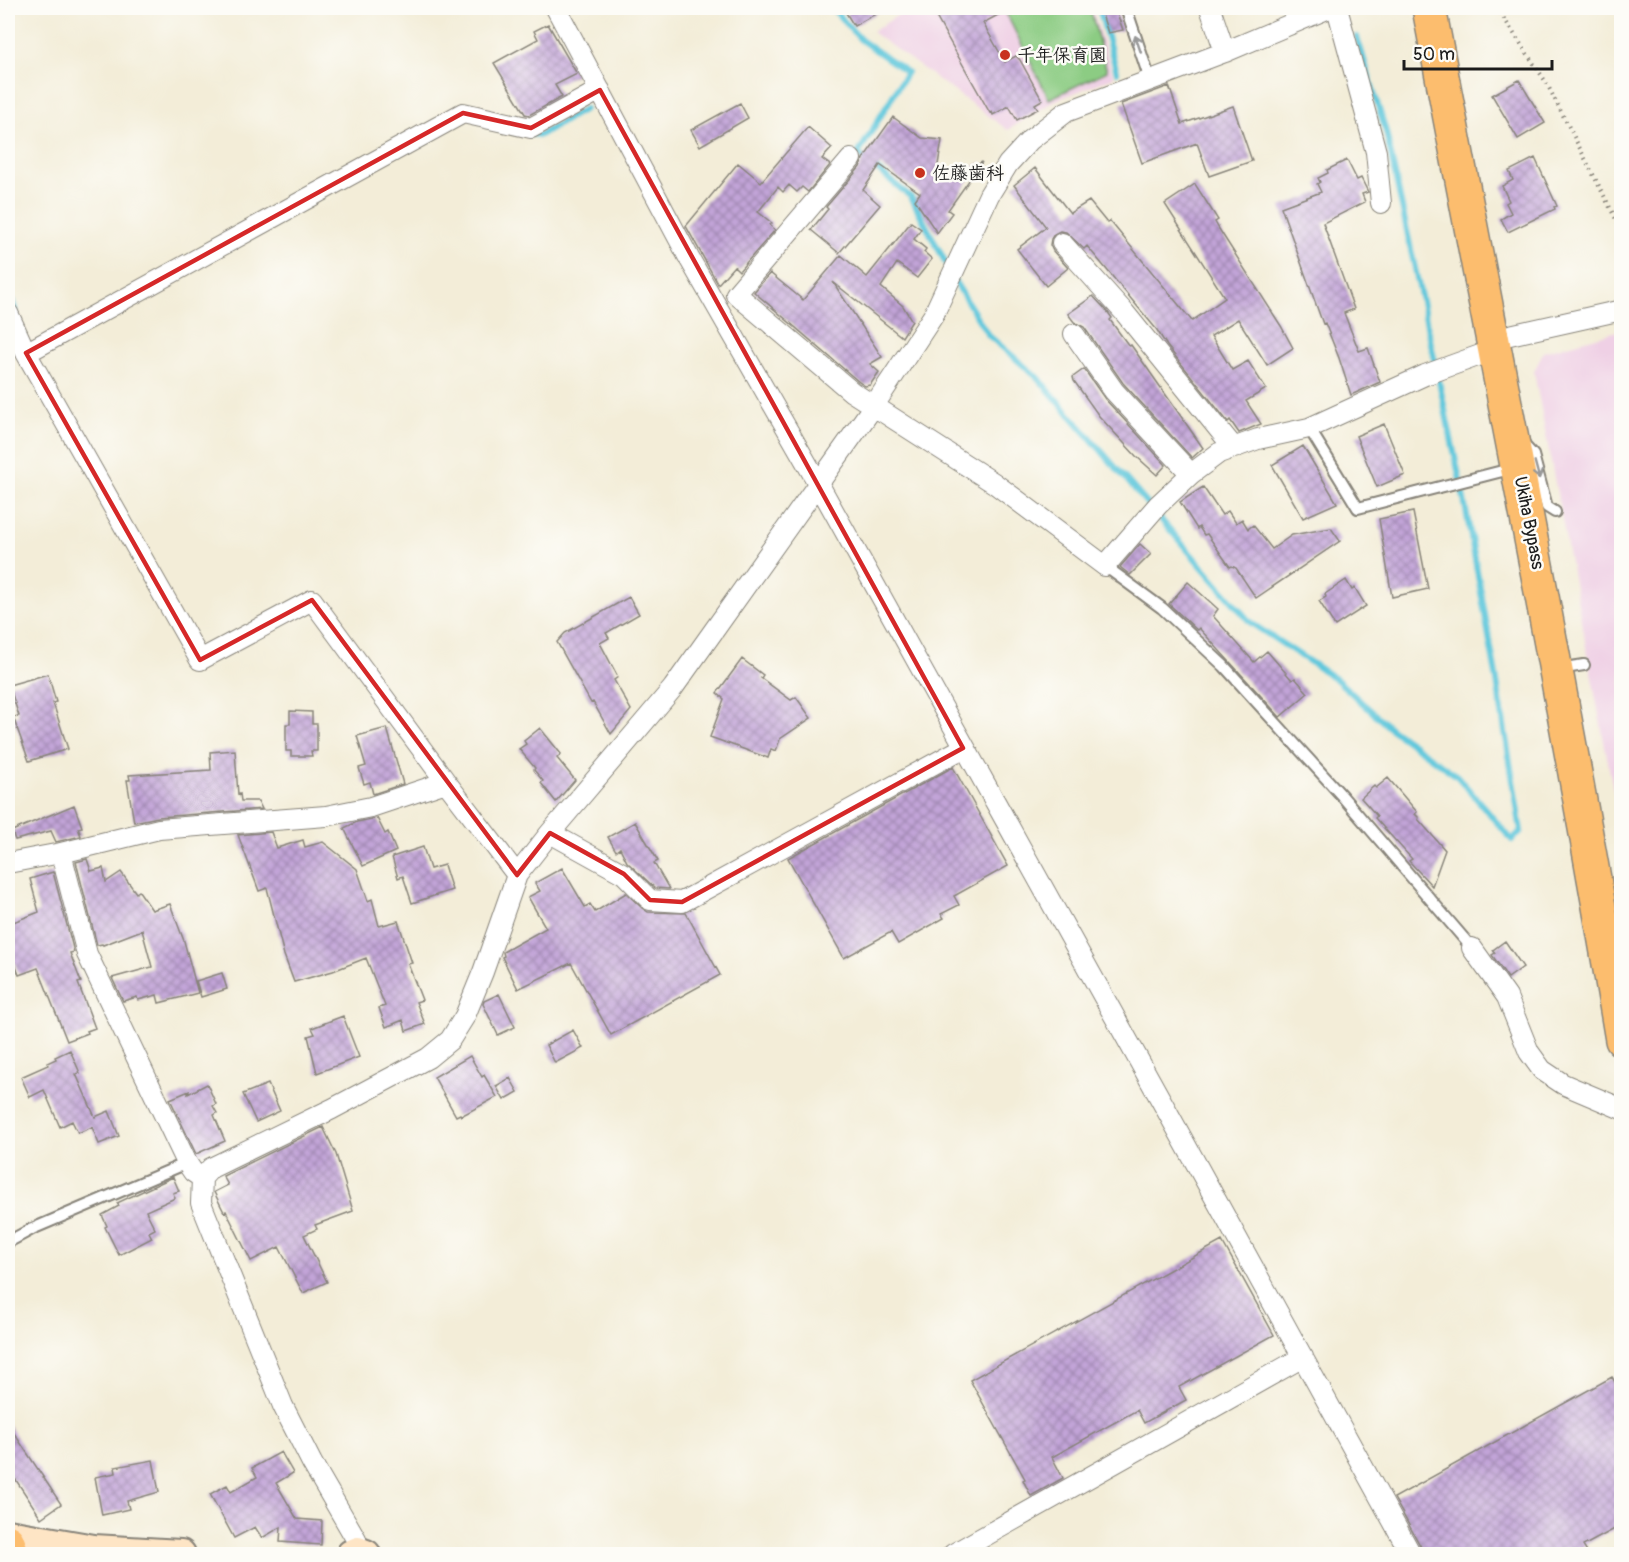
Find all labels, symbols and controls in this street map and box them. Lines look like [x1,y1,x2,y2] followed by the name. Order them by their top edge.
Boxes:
[1404,33,1552,71] scale bar
[1132,35,1143,54] one-way arrow
[1413,43,1455,66] text: 50 m
[1017,44,1107,67] place label: 千年保育園
[998,48,1012,62] marker: 千年保育園
[932,162,1004,185] place label: 佐藤歯科
[913,166,927,180] marker: 佐藤歯科
[1532,460,1543,479] one-way arrow
[1509,475,1549,571] street label: Ukiha Bypass

